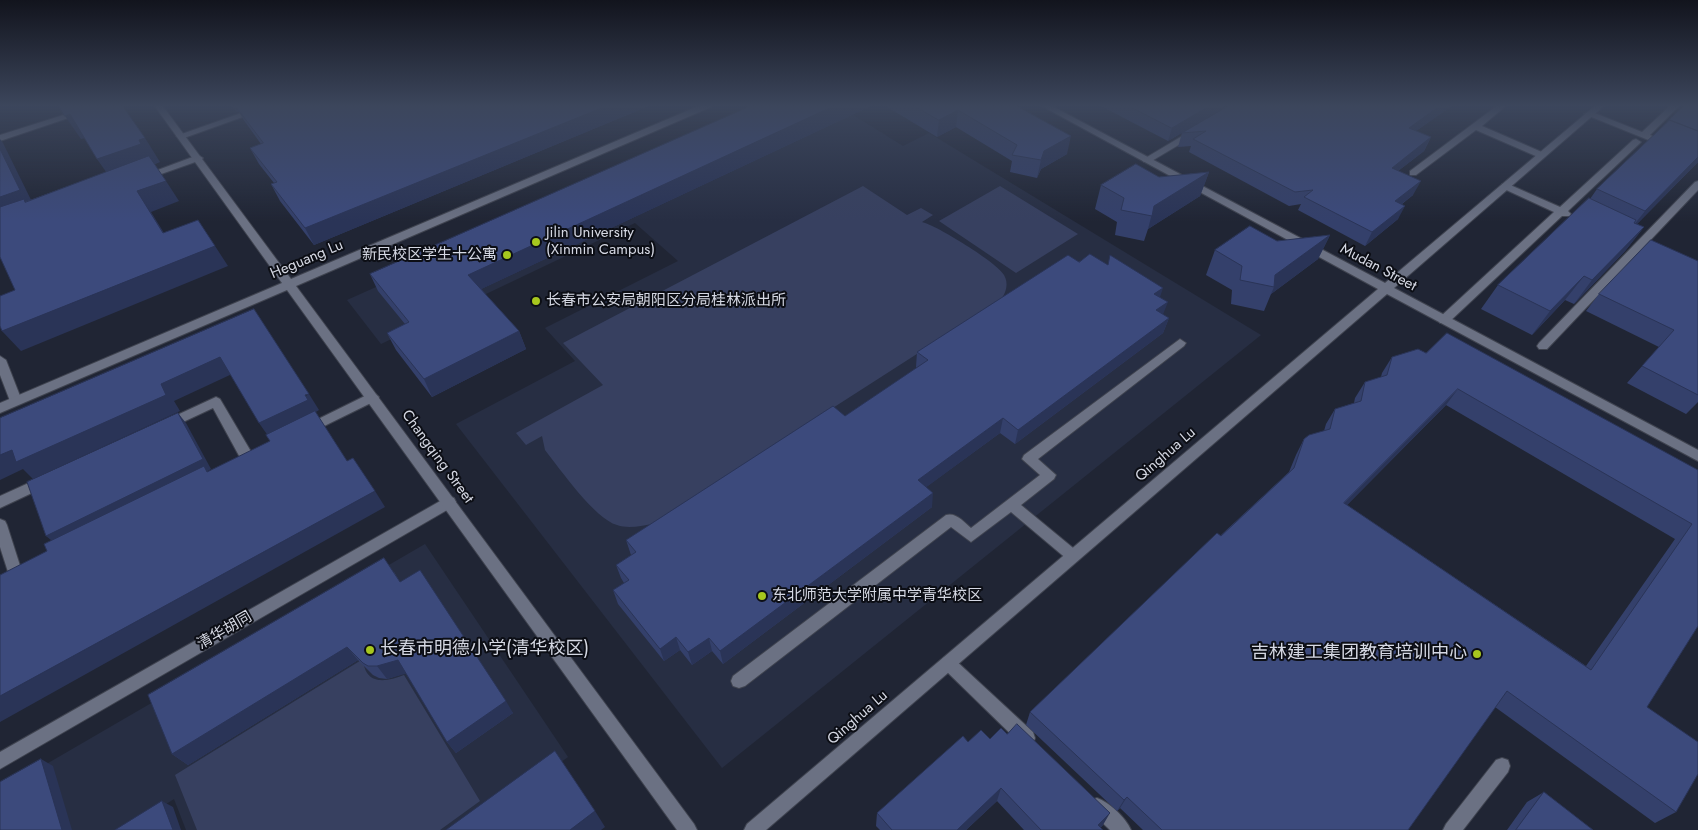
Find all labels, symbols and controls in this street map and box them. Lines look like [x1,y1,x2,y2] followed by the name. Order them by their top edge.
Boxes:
[546,224,655,259] place label: Jilin University (Xinmin Campus)
[530,236,542,248] marker: Jilin University (Xinmin Campus)
[268,237,346,283] street label: Heguang Lu
[1337,240,1419,296] street label: Mudan Street
[362,246,497,264] place label: 新民校区学生十公寓
[501,249,513,261] marker: 新民校区学生十公寓
[546,292,786,310] place label: 长春市公安局朝阳区分局桂林派出所
[530,295,542,307] marker: 长春市公安局朝阳区分局桂林派出所
[397,407,477,507] street label: Changqing Street
[1132,424,1200,486] street label: Qinghua Lu
[772,587,982,605] place label: 东北师范大学附属中学青华校区
[756,590,768,602] marker: 东北师范大学附属中学青华校区
[195,608,255,654] street label: 清华胡同
[380,639,589,661] place label: 长春市明德小学(清华校区)
[1251,643,1467,665] place label: 吉林建工集团教育培训中心
[364,644,376,656] marker: 长春市明德小学(清华校区)
[1471,648,1483,660] marker: 吉林建工集团教育培训中心
[824,687,892,749] street label: Qinghua Lu

